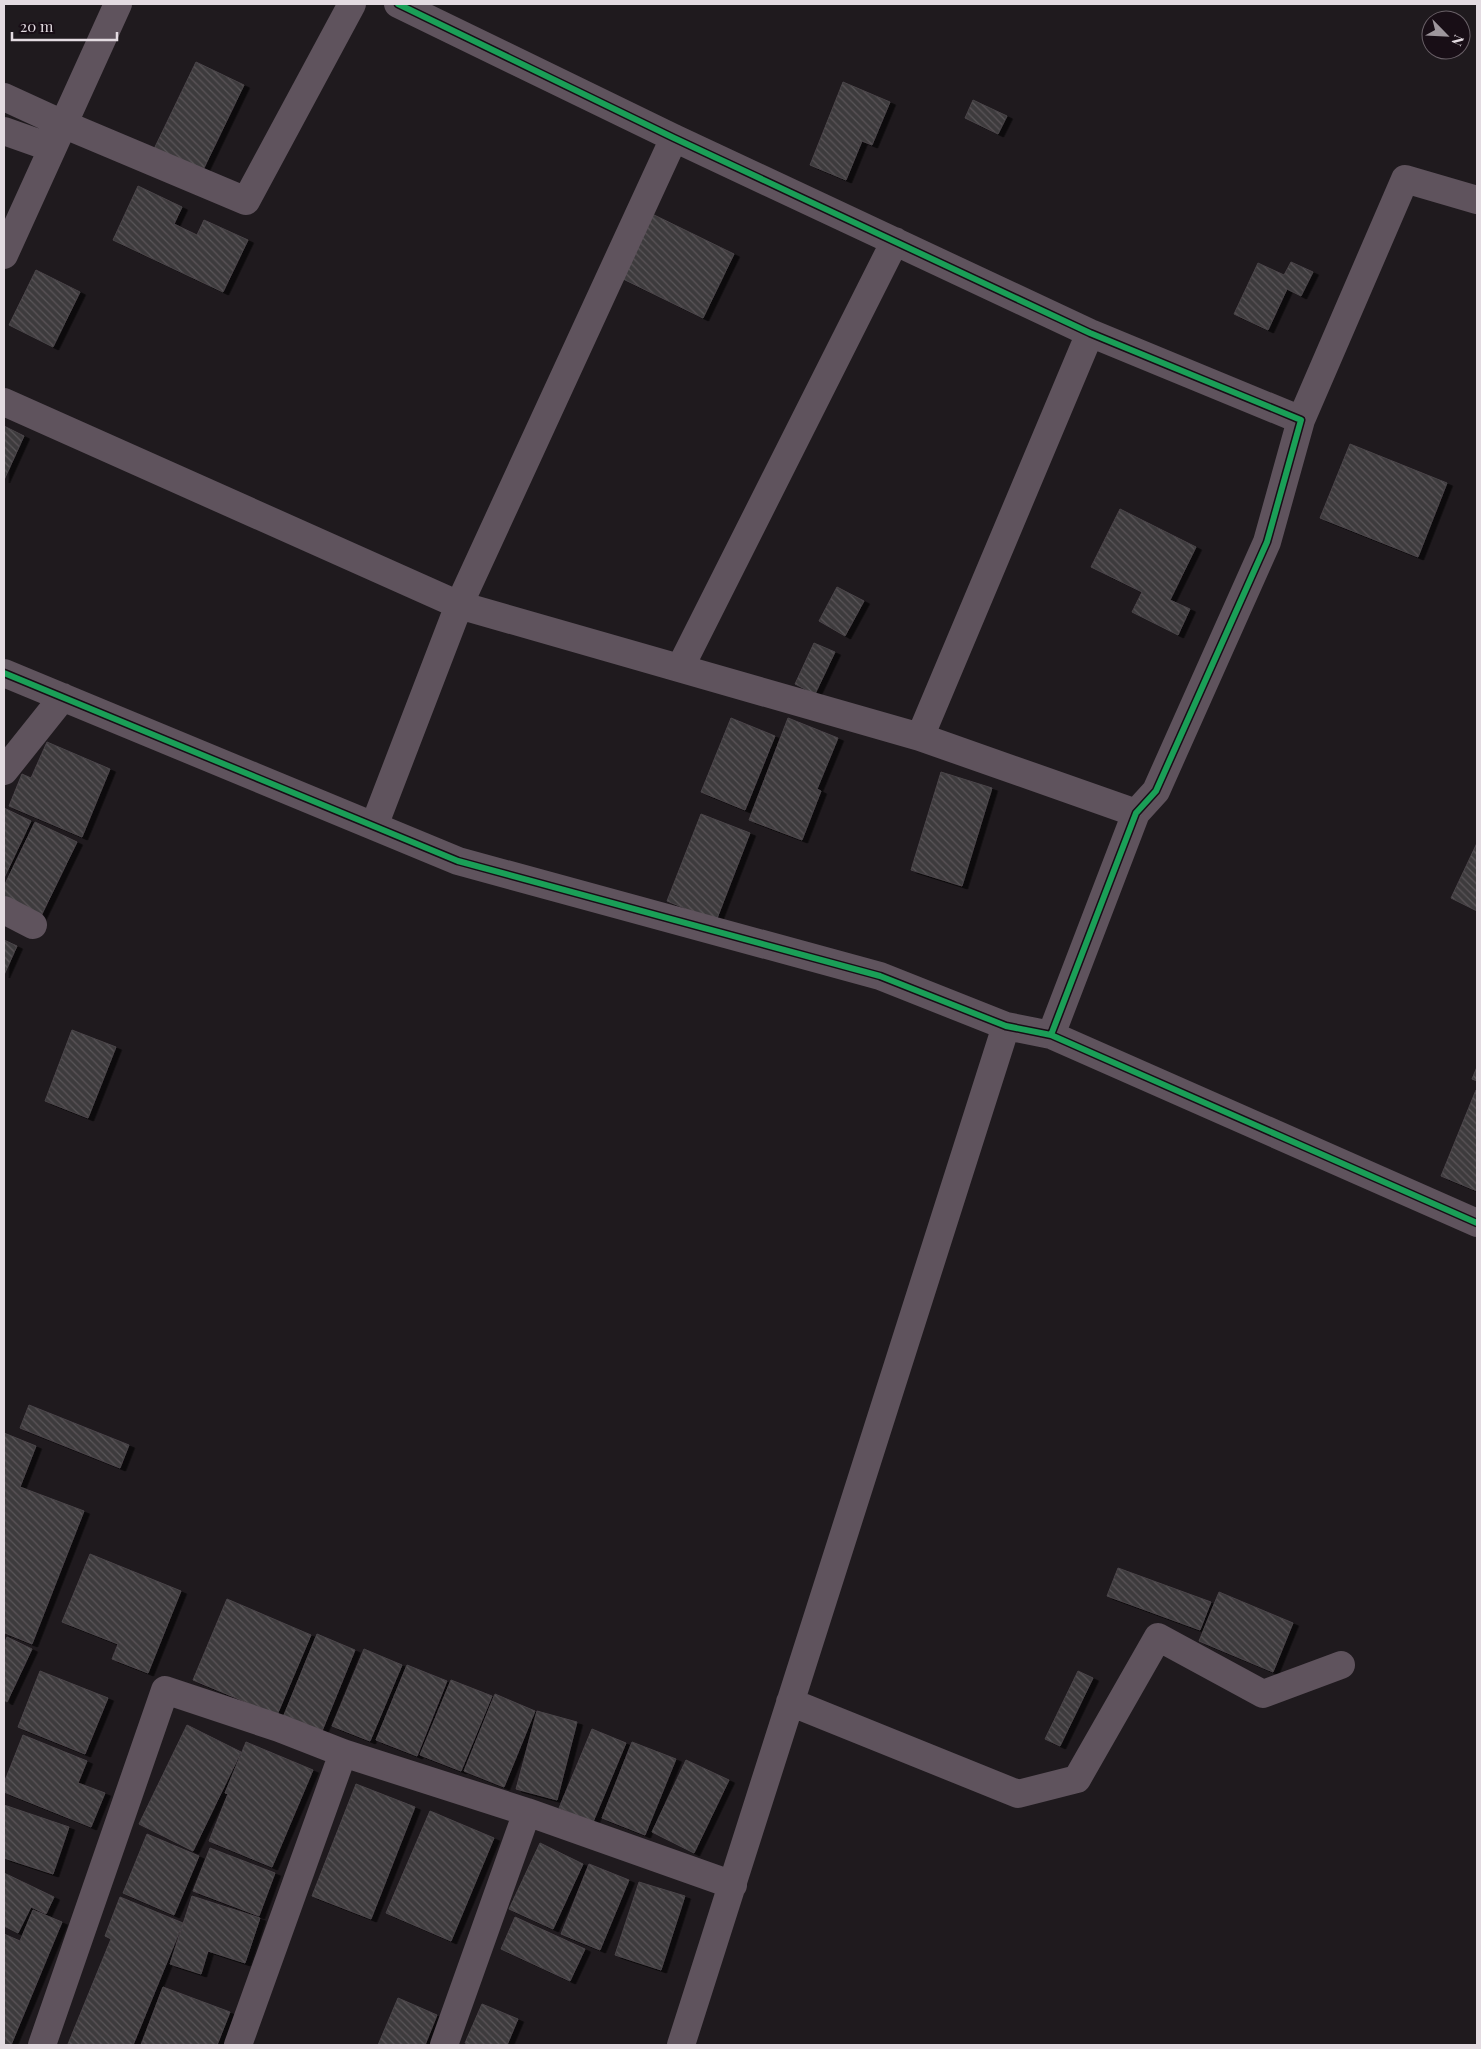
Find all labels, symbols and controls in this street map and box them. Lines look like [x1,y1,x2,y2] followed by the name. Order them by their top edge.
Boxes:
[12,10,118,42] scale bar
[1421,10,1471,60] north arrow
[20,16,54,36] text: 20 m
[1448,32,1469,49] text: N

